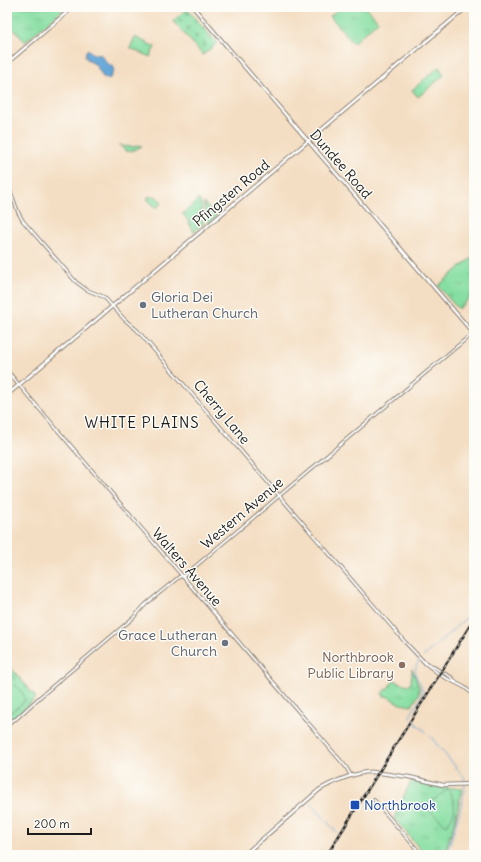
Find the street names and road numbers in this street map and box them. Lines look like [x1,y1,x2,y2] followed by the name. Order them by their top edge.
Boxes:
[306,126,376,202] street label: Dundee Road
[189,156,273,230] street label: Pfingsten Road
[190,376,254,448] street label: Cherry Lane
[197,473,287,553] street label: Western Avenue
[148,524,226,610] street label: Walters Avenue

